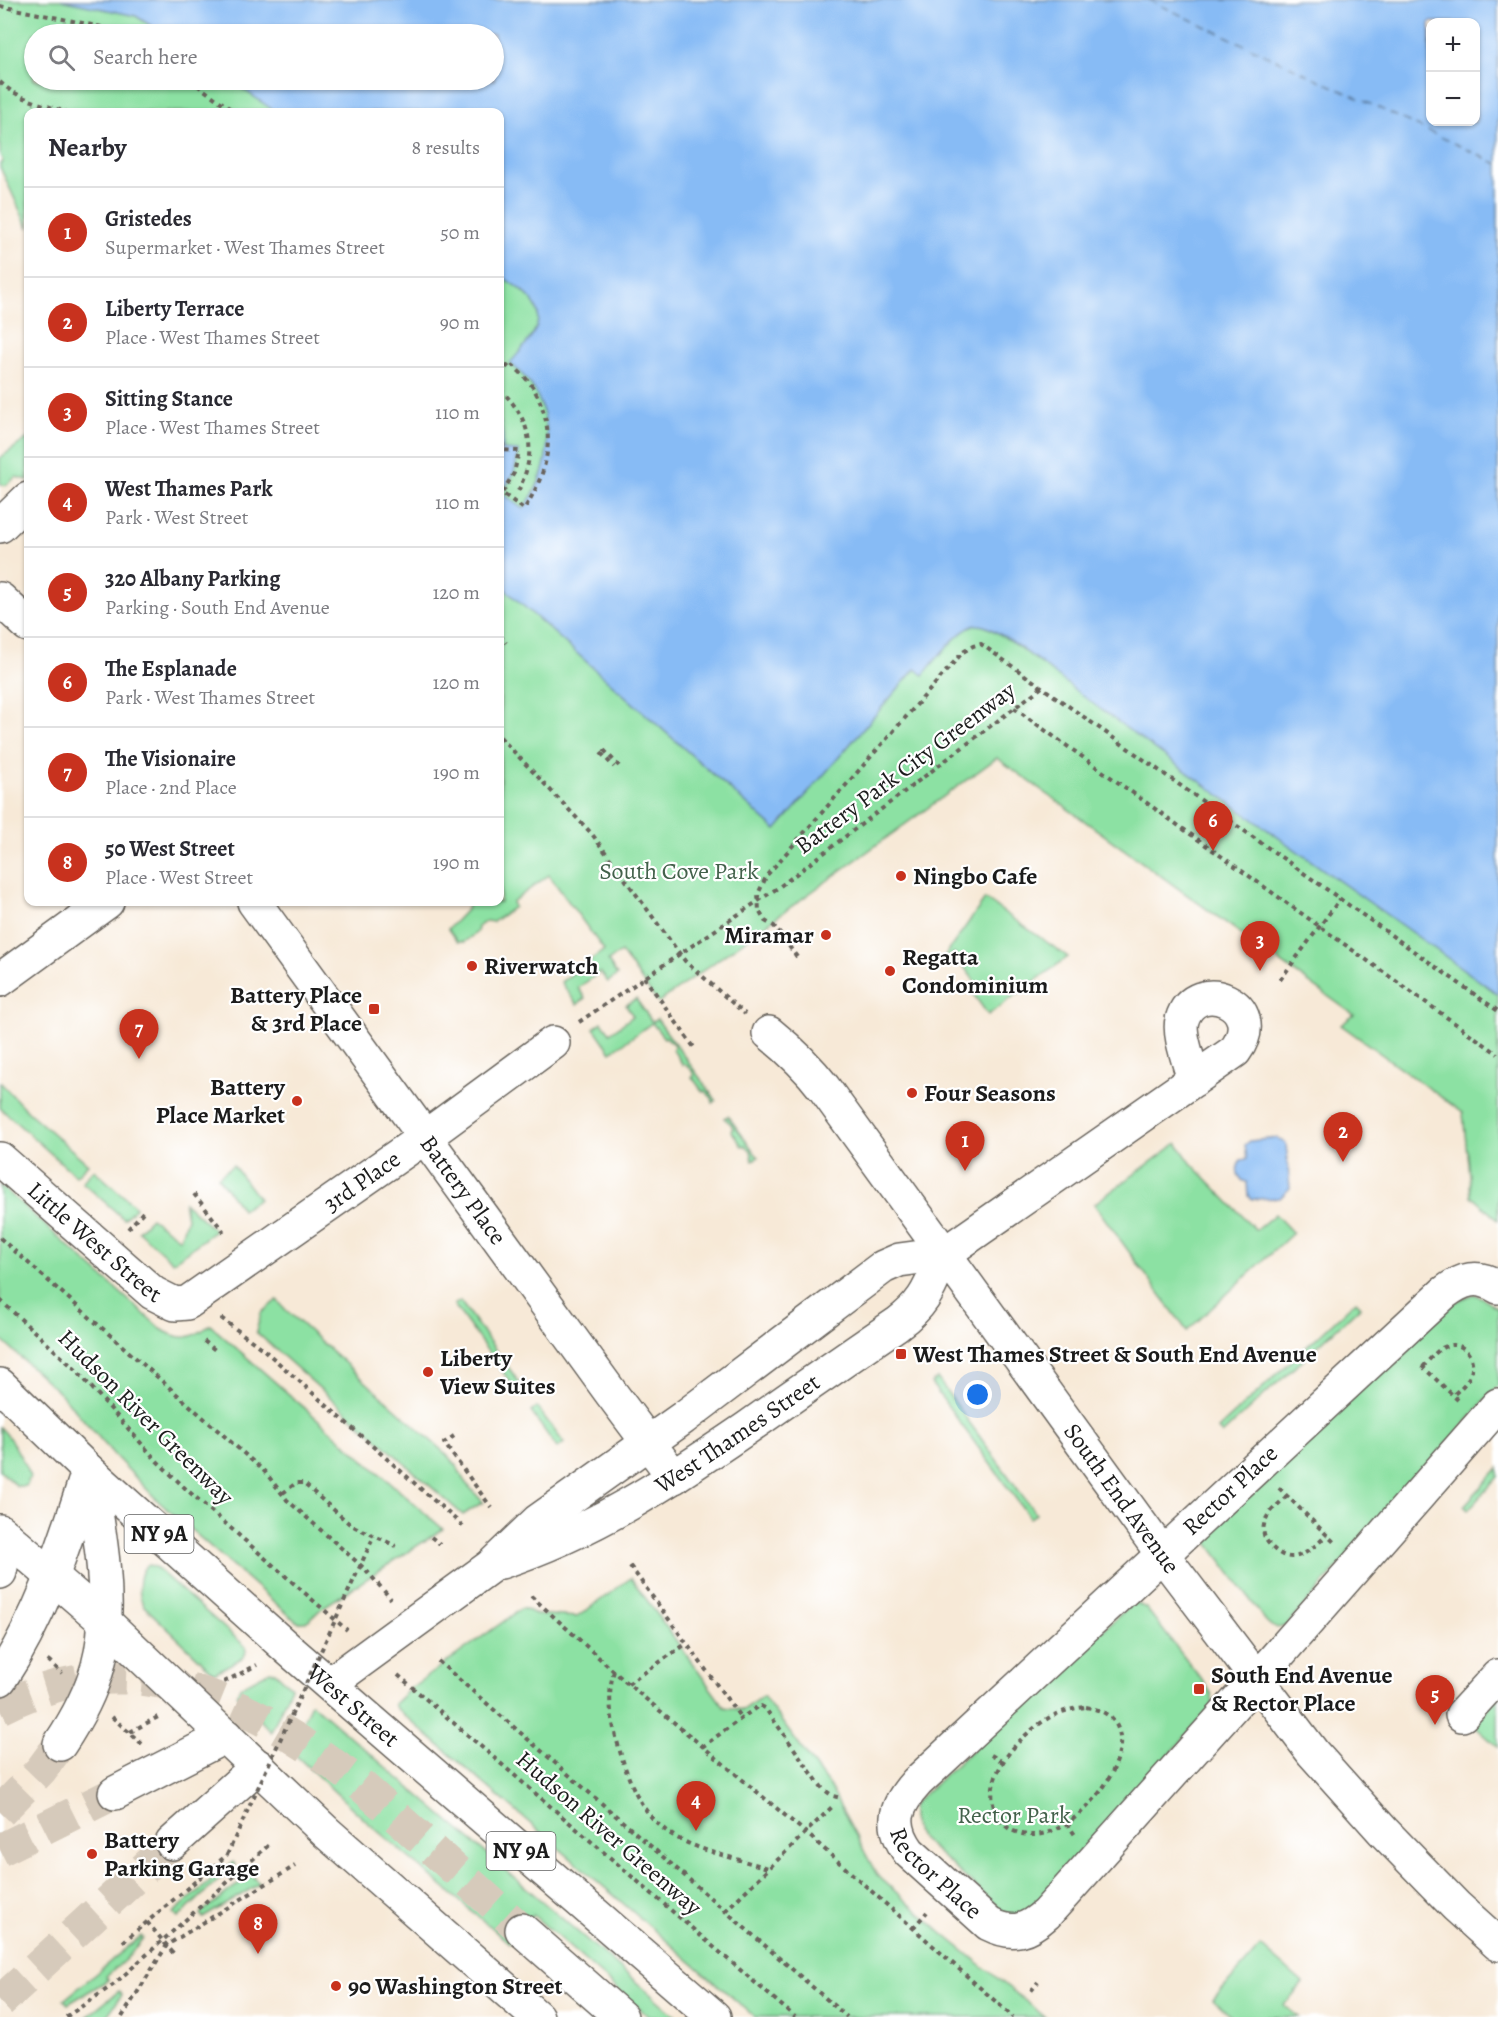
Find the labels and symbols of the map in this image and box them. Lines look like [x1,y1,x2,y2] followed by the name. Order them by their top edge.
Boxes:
[788,674,1022,861] street label: Battery Park City Greenway
[1194,802,1232,851] pin: 6
[599,855,759,887] park label: South Cove Park
[913,860,1037,892] place label: Ningbo Cafe
[894,869,908,883] marker: Ningbo Cafe
[724,919,814,951] place label: Miramar
[1240,922,1280,971] pin: 3
[819,928,833,942] marker: Miramar
[902,941,1048,1001] place label: Regatta Condominium
[484,950,599,982] place label: Riverwatch
[465,959,479,973] marker: Riverwatch
[883,964,897,978] marker: Regatta Condominium
[230,979,362,1039] place label: Battery Place & 3rd Place
[367,1002,381,1016] marker: Battery Place & 3rd Place
[120,1010,158,1059] pin: 7
[156,1071,286,1131] place label: Battery Place Market
[924,1077,1056,1109] place label: Four Seasons
[905,1086,919,1100] marker: Four Seasons
[290,1094,304,1108] marker: Battery Place Market
[1324,1112,1362,1162] pin: 2
[946,1122,984,1171] pin: 1
[413,1129,514,1251] street label: Battery Place
[317,1143,407,1219] street label: 3rd Place
[21,1174,167,1311] street label: Little West Street
[51,1322,241,1512] street label: Hudson River Greenway
[912,1338,1317,1370] place label: West Thames Street & South End Avenue
[439,1342,556,1402] place label: Liberty View Suites
[894,1347,908,1361] marker: West Thames Street & South End Avenue
[421,1365,435,1379] marker: Liberty View Suites
[648,1366,826,1501] street label: West Thames Street
[963,1380,992,1409] your location
[1057,1417,1187,1580] street label: South End Avenue
[1175,1438,1285,1542] street label: Rector Place
[124,1515,194,1553] road number: NY 9A
[299,1656,407,1754] street label: West Street
[1211,1659,1393,1719] place label: South End Avenue & Rector Place
[1416,1676,1454,1725] pin: 5
[1192,1682,1206,1696] marker: South End Avenue & Rector Place
[509,1743,709,1923] street label: Hudson River Greenway
[676,1782,716,1831] pin: 4
[957,1799,1071,1831] park label: Rector Park
[882,1823,989,1926] street label: Rector Place
[104,1824,259,1884] place label: Battery Parking Garage
[486,1832,556,1870] road number: NY 9A
[85,1847,99,1861] marker: Battery Parking Garage
[238,1904,278,1954] pin: 8
[348,1970,563,2002] place label: 90 Washington Street
[329,1979,343,1993] marker: 90 Washington Street

